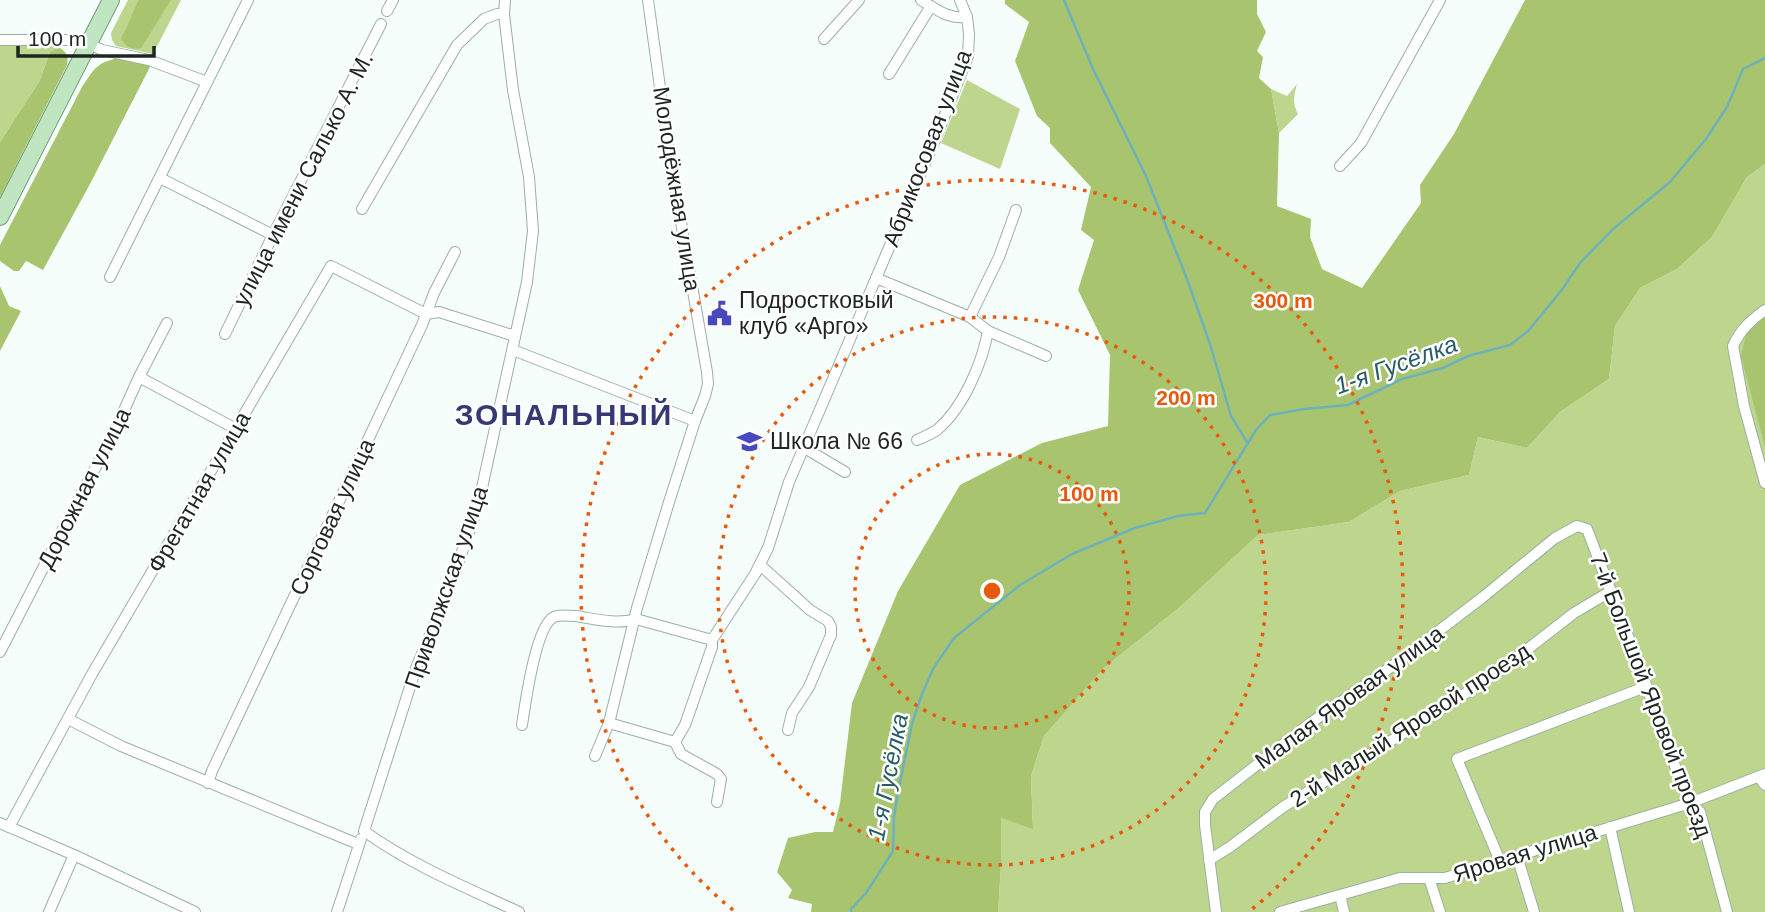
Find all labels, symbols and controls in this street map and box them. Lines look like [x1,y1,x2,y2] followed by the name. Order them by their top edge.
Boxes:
[18,14,154,58] scale bar
[28,27,86,50] text: 100 m
[877,46,977,250] street label: Абрикосовая улица
[228,48,378,310] street label: улица имени Салько А. М.
[648,85,706,293] street label: Молодёжная улица
[739,287,894,339] place label: Подростковый клуб «Арго»
[1253,289,1313,312] text: 300 m
[705,299,733,327] public building icon: Подростковый клуб «Арго»
[1331,330,1461,399] water label: 1-я Гусёлка
[1156,386,1216,409] text: 200 m
[455,398,673,431] district label: ЗОНАЛЬНЫЙ
[32,403,136,573] street label: Дорожная улица
[142,407,256,577] street label: Фрегатная улица
[736,427,764,455] school or university icon: Школа № 66
[770,428,903,454] place label: Школа № 66
[284,434,380,599] street label: Сорговая улица
[399,482,493,692] street label: Приволжская улица
[1059,482,1119,505] text: 100 m
[1585,549,1718,842] street label: 7-й Большой Яровой проезд
[980,579,1004,603] centre of rings
[1250,620,1448,774] street label: Малая Яровая улица
[1285,637,1535,812] street label: 2-й Малый Яровой проезд
[862,711,913,842] water label: 1-я Гусёлка
[1450,819,1600,887] street label: Яровая улица

